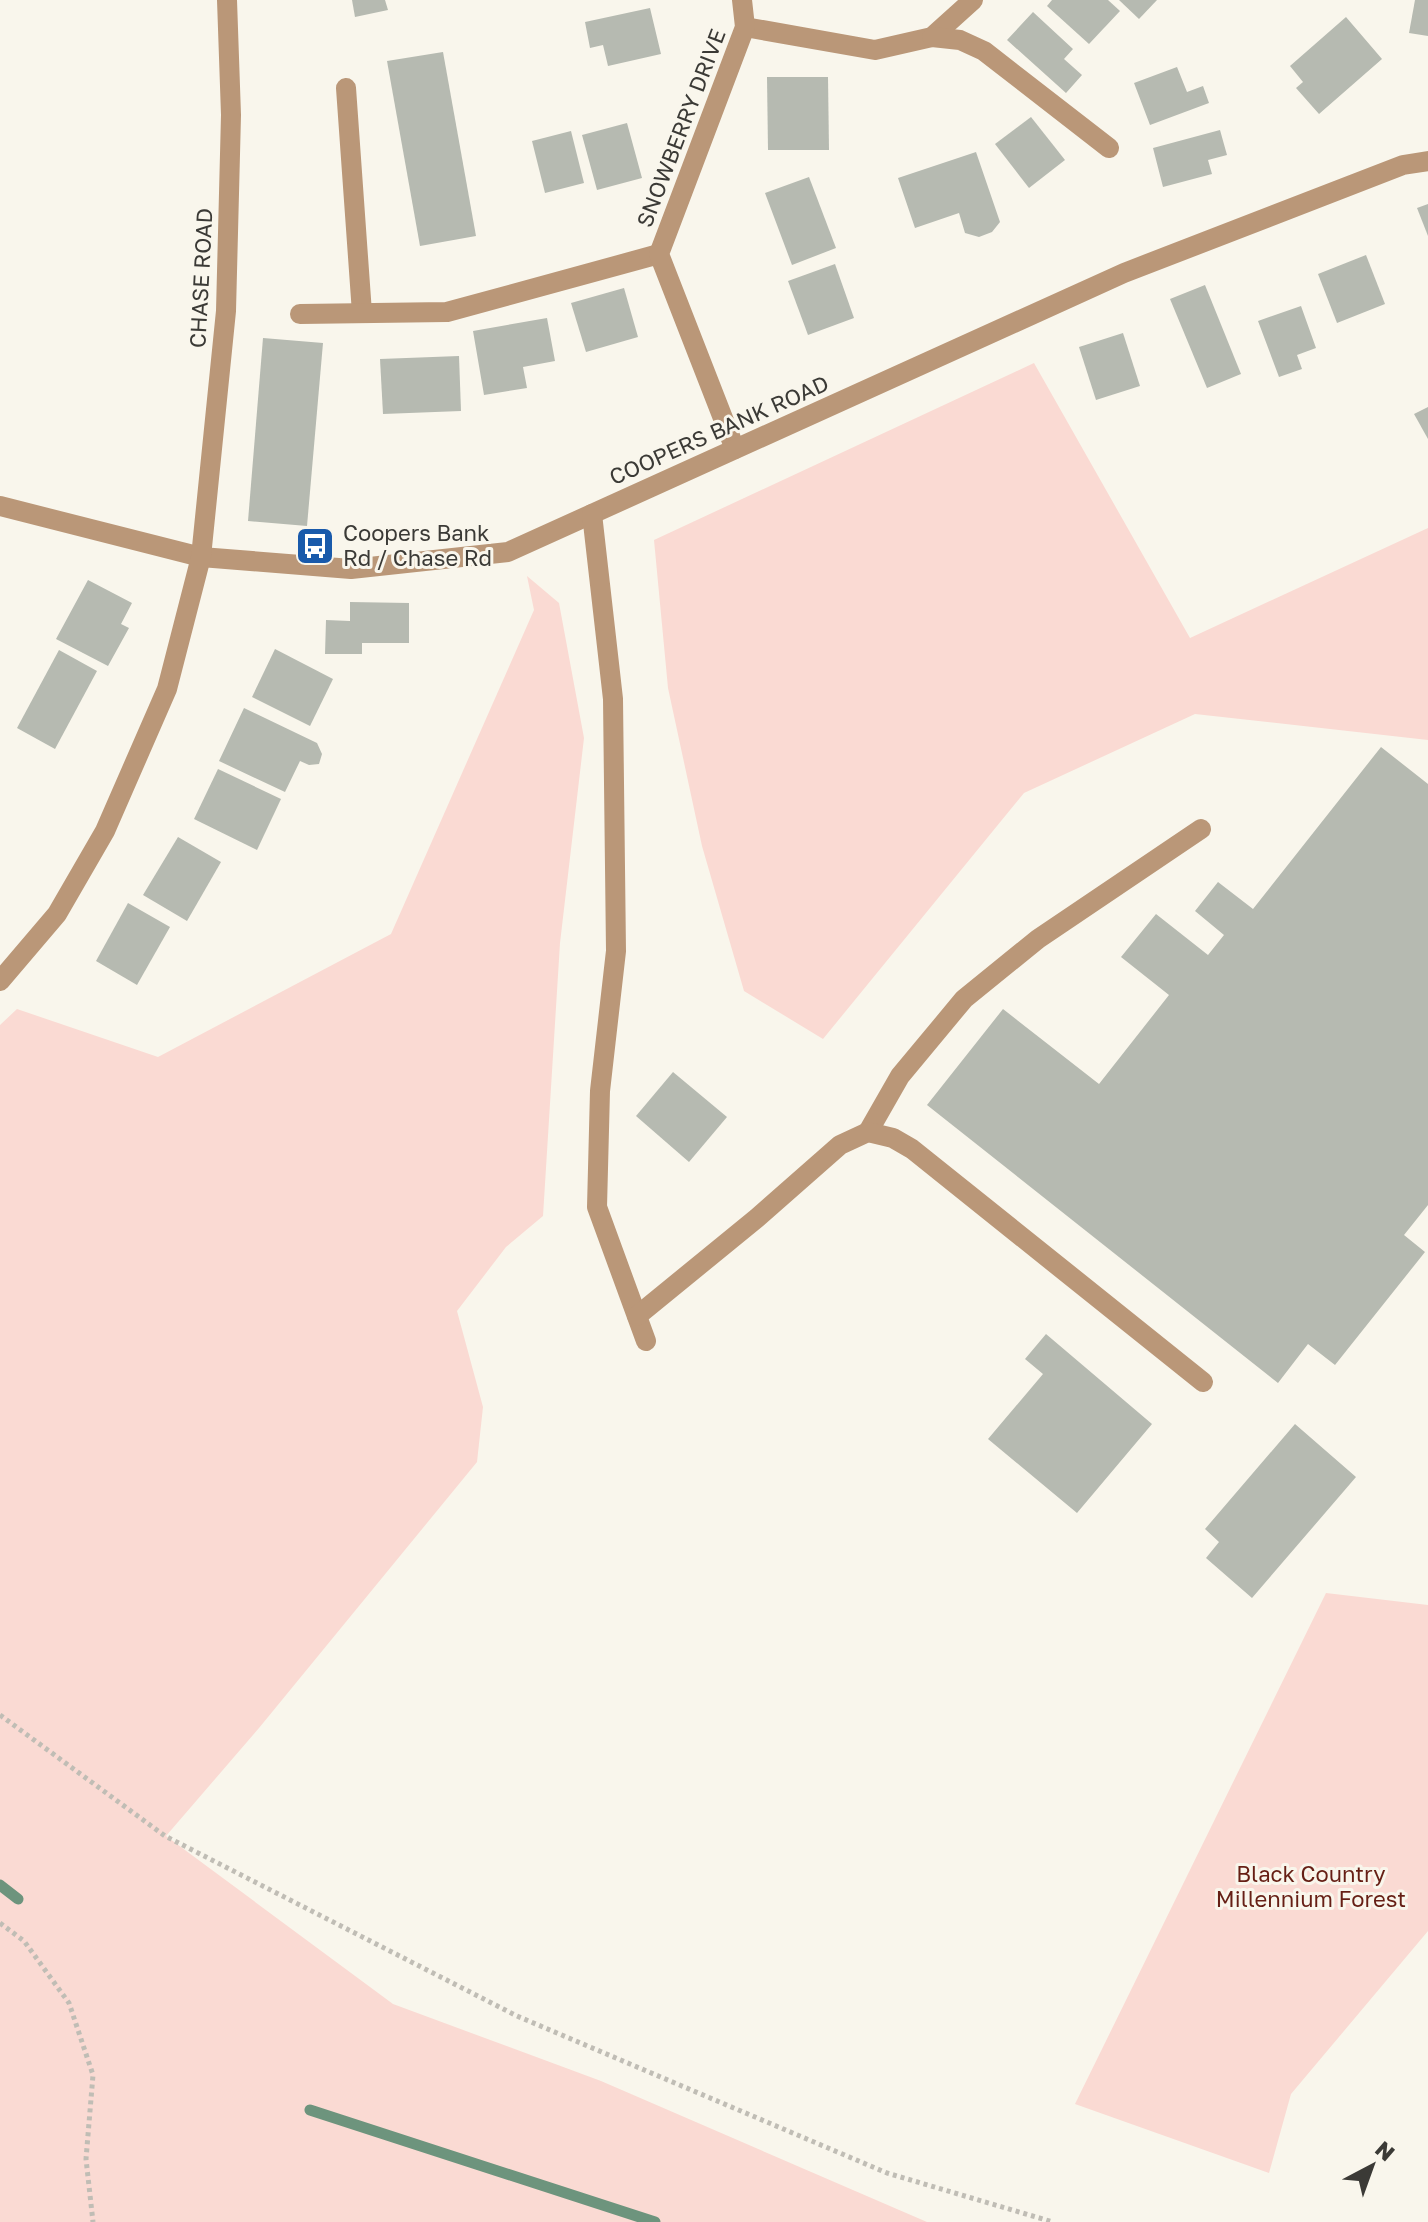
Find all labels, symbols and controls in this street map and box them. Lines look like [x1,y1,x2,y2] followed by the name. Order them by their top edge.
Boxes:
[630,25,731,231] street label: SNOWBERRY DRIVE
[183,207,218,349] street label: CHASE ROAD
[605,369,833,490] street label: COOPERS BANK ROAD
[343,519,492,571] place label: Coopers Bank Rd / Chase Rd
[294,525,336,567] bus stop icon: Coopers Bank Rd / Chase Rd
[1216,1860,1406,1912] park label: Black Country Millennium Forest
[1332,2126,1412,2206] north arrow
[1370,2135,1401,2166] text: N

